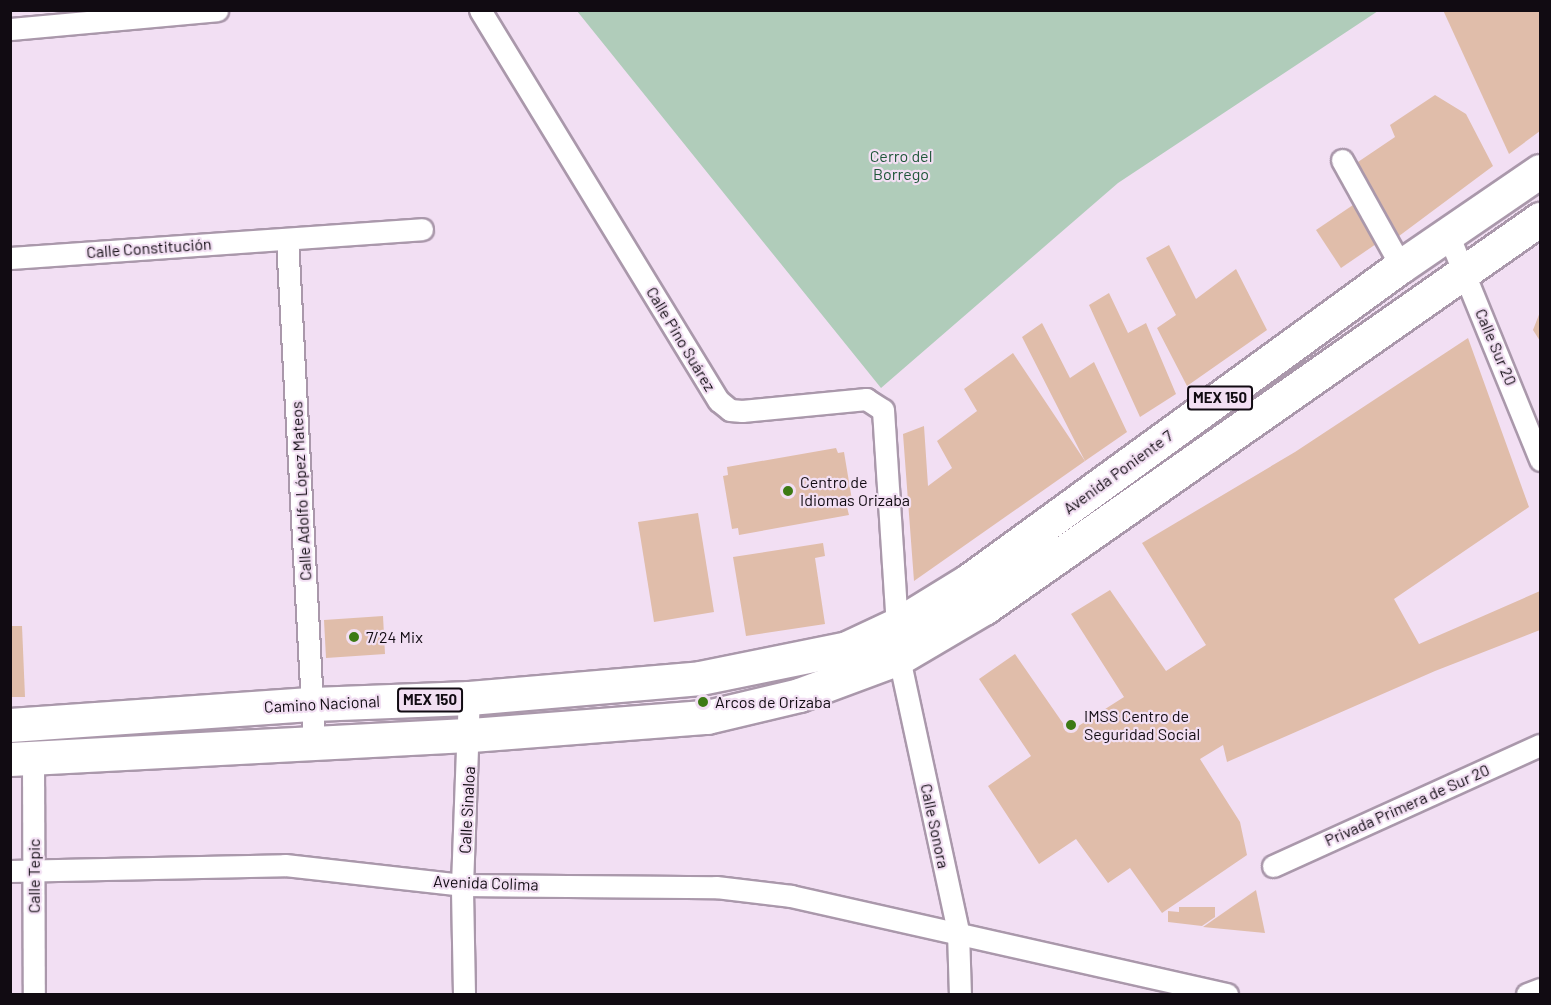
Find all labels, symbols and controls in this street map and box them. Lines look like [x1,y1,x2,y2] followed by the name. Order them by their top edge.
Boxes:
[870,146,932,184] park label: Cerro del Borrego
[86,234,212,262] street label: Calle Constitución
[642,283,720,395] street label: Calle Pino Suárez
[1471,306,1521,388] street label: Calle Sur 20
[1187,386,1253,410] road number: MEX 150
[287,401,315,581] street label: Calle Adolfo López Mateos
[1060,426,1176,518] street label: Avenida Poniente 7
[800,472,910,510] place label: Centro de Idiomas Orizaba
[781,484,795,498] marker: Centro de Idiomas Orizaba
[366,627,423,647] place label: 7/24 Mix
[347,630,361,644] marker: 7/24 Mix
[397,688,463,712] road number: MEX 150
[264,691,380,717] street label: Camino Nacional
[715,692,831,712] place label: Arcos de Orizaba
[696,695,710,709] marker: Arcos de Orizaba
[1084,706,1200,744] place label: IMSS Centro de Seguridad Social
[1062,716,1080,734] marker: IMSS Centro de Seguridad Social
[1322,760,1492,850] street label: Privada Primera de Sur 20
[455,766,479,854] street label: Calle Sinaloa
[917,782,953,870] street label: Calle Sonora
[24,839,44,913] street label: Calle Tepic
[433,872,539,894] street label: Avenida Colima

